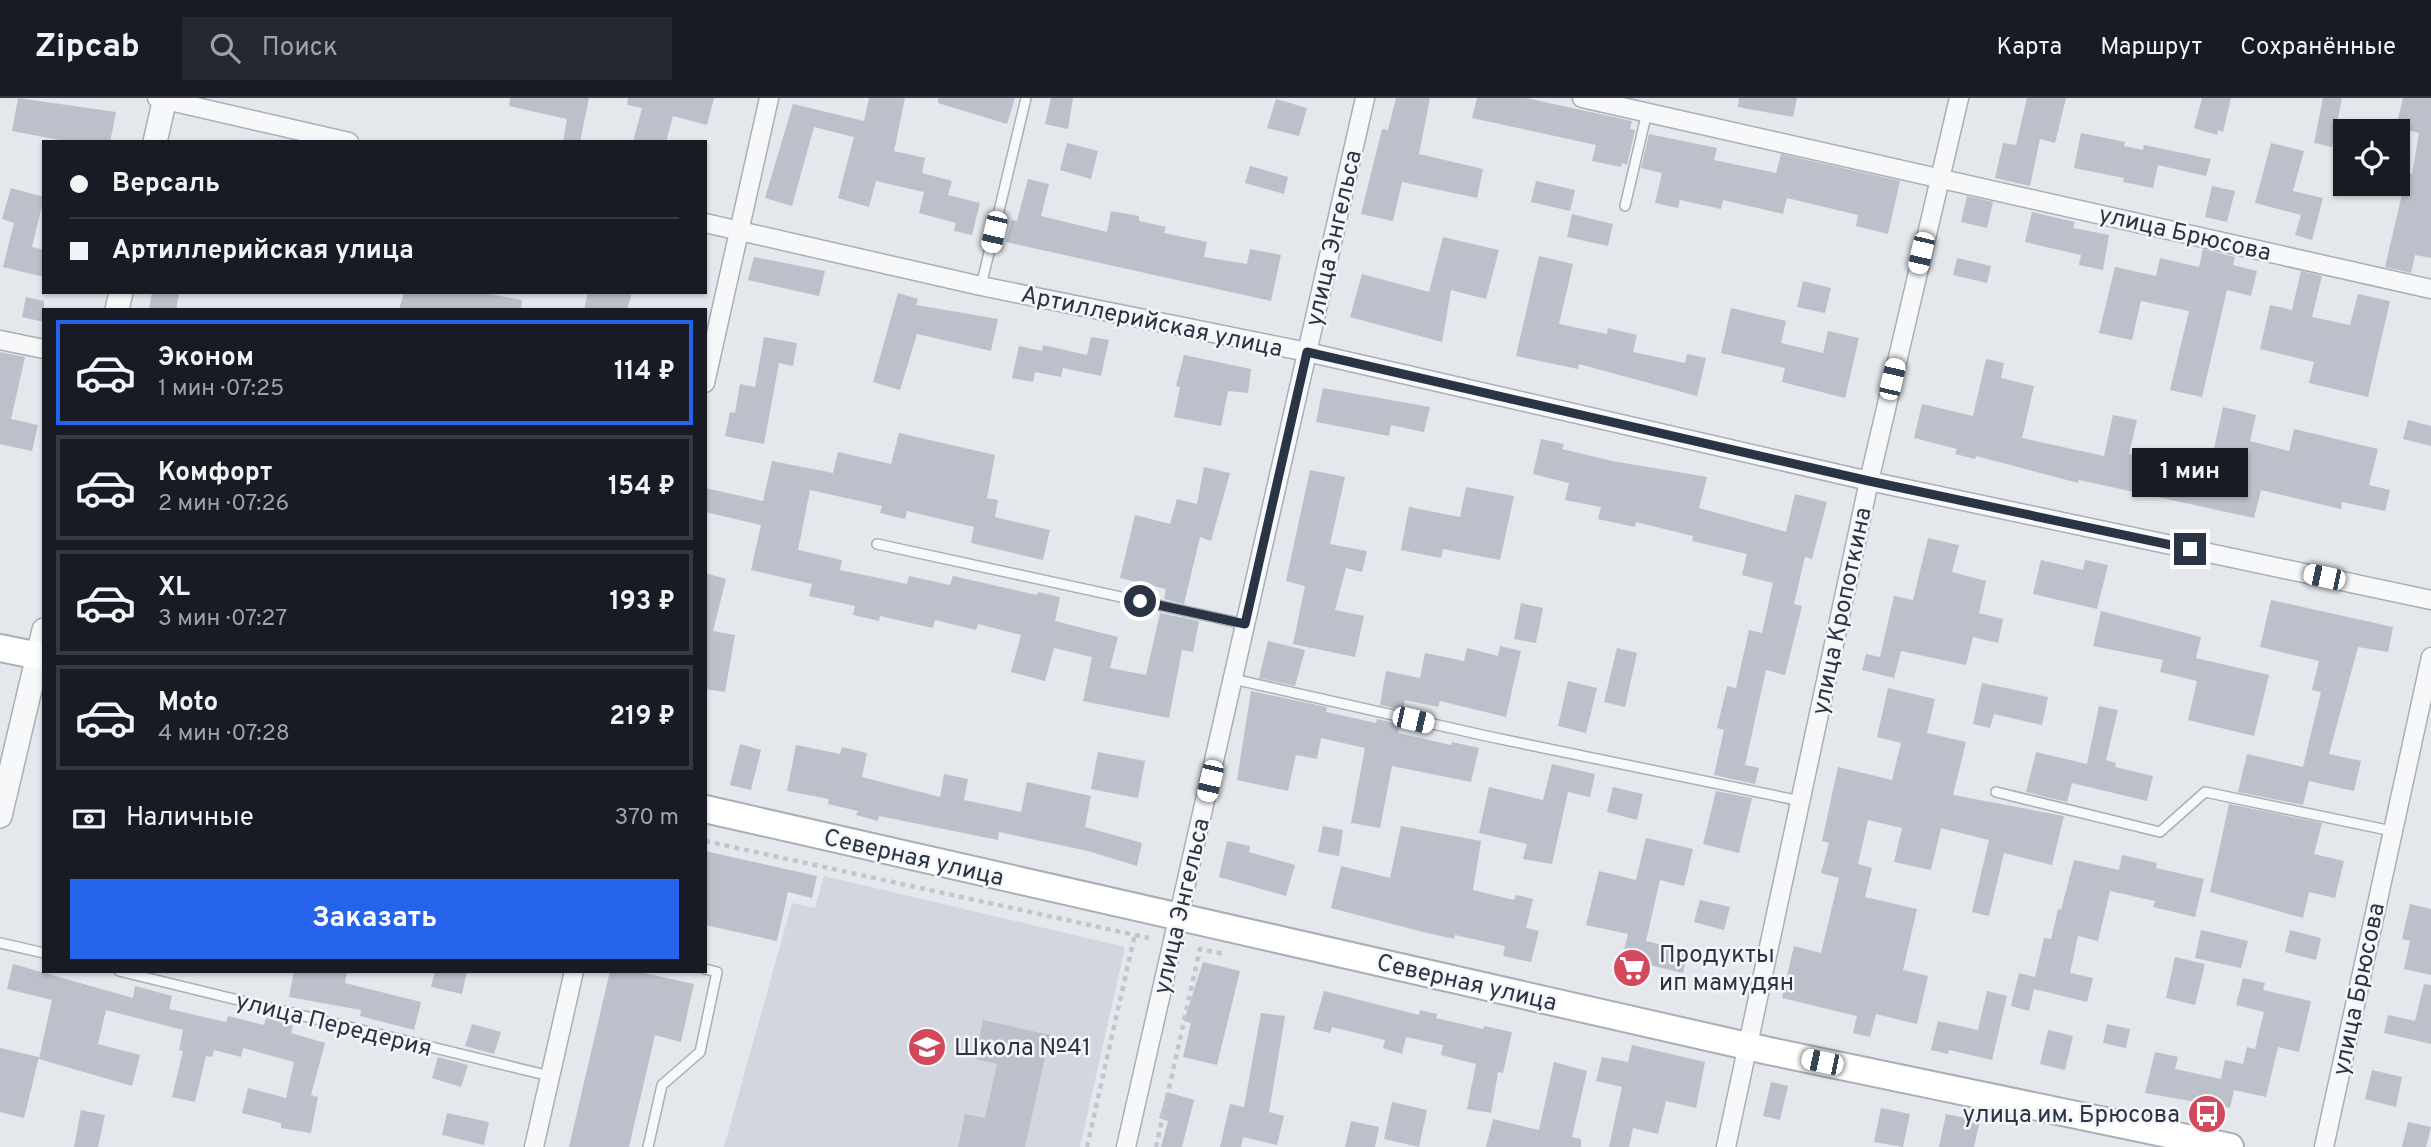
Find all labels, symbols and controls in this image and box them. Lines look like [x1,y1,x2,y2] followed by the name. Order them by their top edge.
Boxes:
[182,17,672,80] search box
[35,27,140,69] text: Zipcab
[206,29,244,67] icon: search
[262,32,338,65] text: Поиск
[1996,33,2062,63] text: Карта
[2100,33,2202,63] text: Маршрут
[2240,33,2396,63] text: Сохранённые
[2333,119,2410,196] map controls
[2333,119,2410,196] button: locate
[1300,147,1370,330] street label: улица Энгельса
[112,168,220,201] text: Версаль
[2095,201,2274,269] street label: улица Брюсова
[980,209,1009,255] car
[1907,230,1936,276] car
[112,235,414,268] text: Артиллерийская улица
[1018,281,1285,365] street label: Артиллерийская улица
[74,341,137,404] icon: car
[158,342,254,375] text: Эконом
[614,356,675,389] text: 114 ₽
[1878,356,1907,402] car
[158,375,284,404] text: 1 мин · 07:25
[2132,448,2248,496] callout: 1 мин
[74,456,137,519] icon: car
[158,457,272,490] text: Комфорт
[2160,458,2220,487] text: 1 мин
[608,471,675,504] text: 154 ₽
[158,490,289,519] text: 2 мин · 07:26
[1806,505,1880,718] street label: улица Кропоткина
[2174,533,2206,565] route end
[2302,562,2347,592] car
[74,571,137,634] icon: car
[158,572,190,605] text: XL
[1124,585,1156,617] route start
[609,586,675,619] text: 193 ₽
[158,605,287,634] text: 3 мин · 07:27
[74,686,137,749] icon: car
[158,687,218,720] text: Moto
[609,701,675,734] text: 219 ₽
[1391,705,1436,735] car
[158,720,290,749] text: 4 мин · 07:28
[1196,758,1225,804] car
[70,800,108,838] icon: cash
[126,802,254,835] text: Наличные
[614,804,679,833] text: 370 m
[1148,815,1218,998] street label: улица Энгельса
[820,824,1007,894] street label: Северная улица
[70,879,679,959] button: Заказать
[2327,900,2393,1079] street label: улица Брюсова
[1659,941,1794,999] place label: Продукты ип мамудян
[1611,947,1653,989] supermarket icon: Продукты ип мамудян
[1373,949,1560,1019] street label: Северная улица
[232,987,435,1065] street label: улица Передерия
[906,1026,948,1068] school or university icon: Школа №41
[954,1034,1091,1064] place label: Школа №41
[1800,1047,1845,1077] car
[2186,1093,2228,1135] bus stop icon: улица им. Брюсова
[1963,1101,2180,1131] place label: улица им. Брюсова

